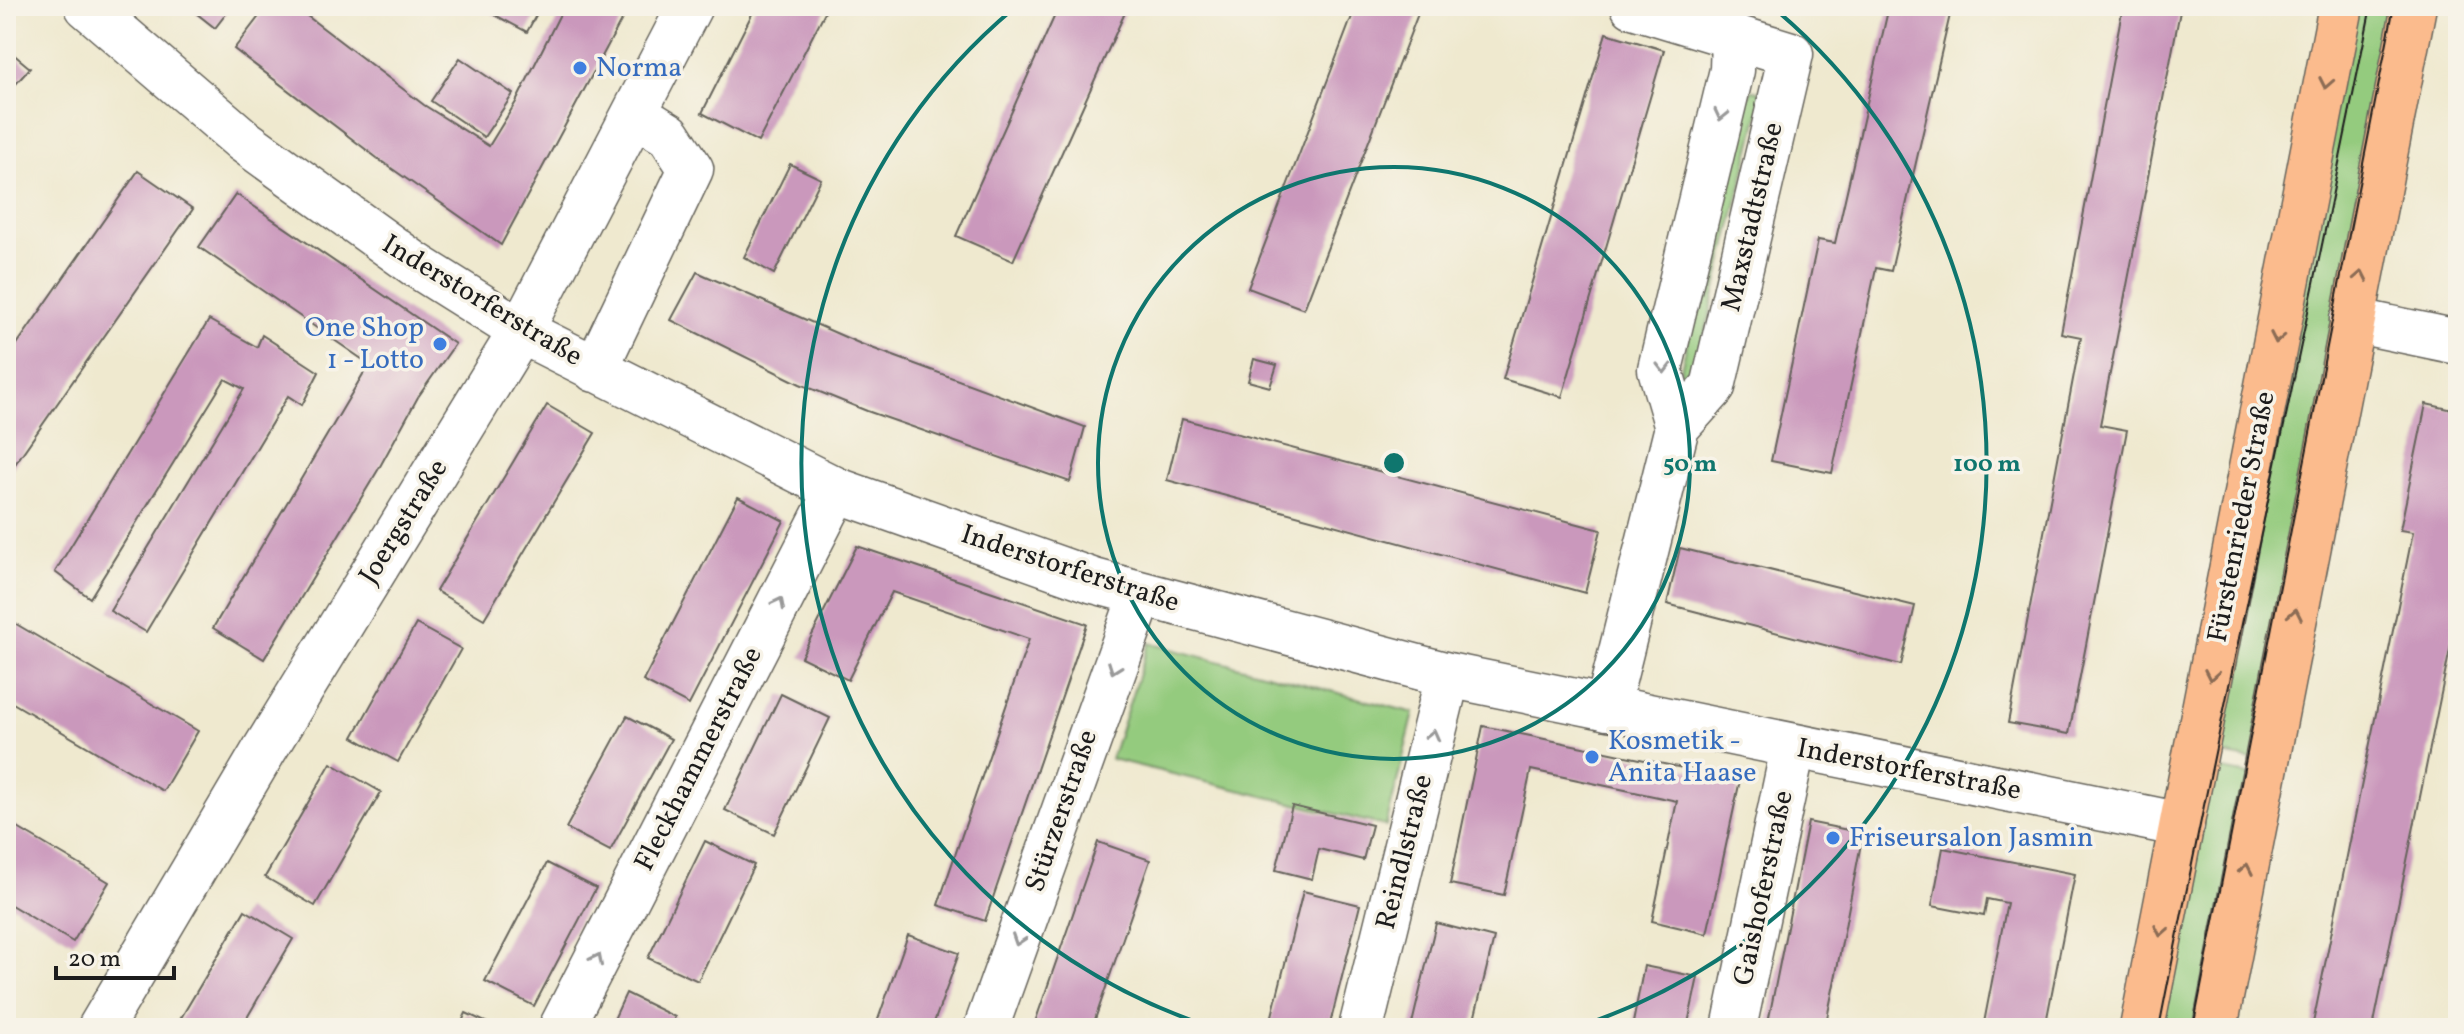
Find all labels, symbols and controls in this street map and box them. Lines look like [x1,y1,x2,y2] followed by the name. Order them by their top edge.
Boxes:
[596,49,682,88] place label: Norma
[571,59,589,77] marker: Norma
[2319,76,2336,89] one-way arrow
[1713,108,1730,122] one-way arrow
[1712,118,1794,316] street label: Maxstadtstraße
[374,226,590,376] street label: Inderstorferstraße
[2351,269,2368,283] one-way arrow
[305,309,424,380] place label: One Shop 1 - Lotto
[2269,331,2286,345] one-way arrow
[431,335,449,353] marker: One Shop 1 - Lotto
[1655,362,1673,374] one-way arrow
[2199,388,2285,646] street label: Fürstenrieder Straße
[1663,448,1717,482] text: 50 m
[1953,448,2021,482] text: 100 m
[1380,449,1408,477] centre of rings
[350,452,458,592] street label: Joergstraße
[956,515,1184,623] street label: Inderstorferstraße
[770,596,785,611] one-way arrow
[2286,607,2303,621] one-way arrow
[626,640,772,878] street label: Fleckhammerstraße
[1107,660,1124,674] one-way arrow
[2204,669,2221,682] one-way arrow
[1608,722,1756,793] place label: Kosmetik - Anita Haase
[1016,725,1108,897] street label: Stürzerstraße
[1424,728,1441,742] one-way arrow
[1794,729,2024,811] street label: Inderstorferstraße
[1583,748,1601,766] marker: Kosmetik - Anita Haase
[1367,770,1443,934] street label: Reindlstraße
[1724,787,1804,989] street label: Gaishoferstraße
[1849,819,2093,858] place label: Friseursalon Jasmin
[1824,829,1842,847] marker: Friseursalon Jasmin
[2236,862,2253,876] one-way arrow
[2154,924,2171,937] one-way arrow
[56,930,174,980] scale bar
[1011,932,1027,946] one-way arrow
[68,943,121,977] text: 20 m
[587,952,602,967] one-way arrow

